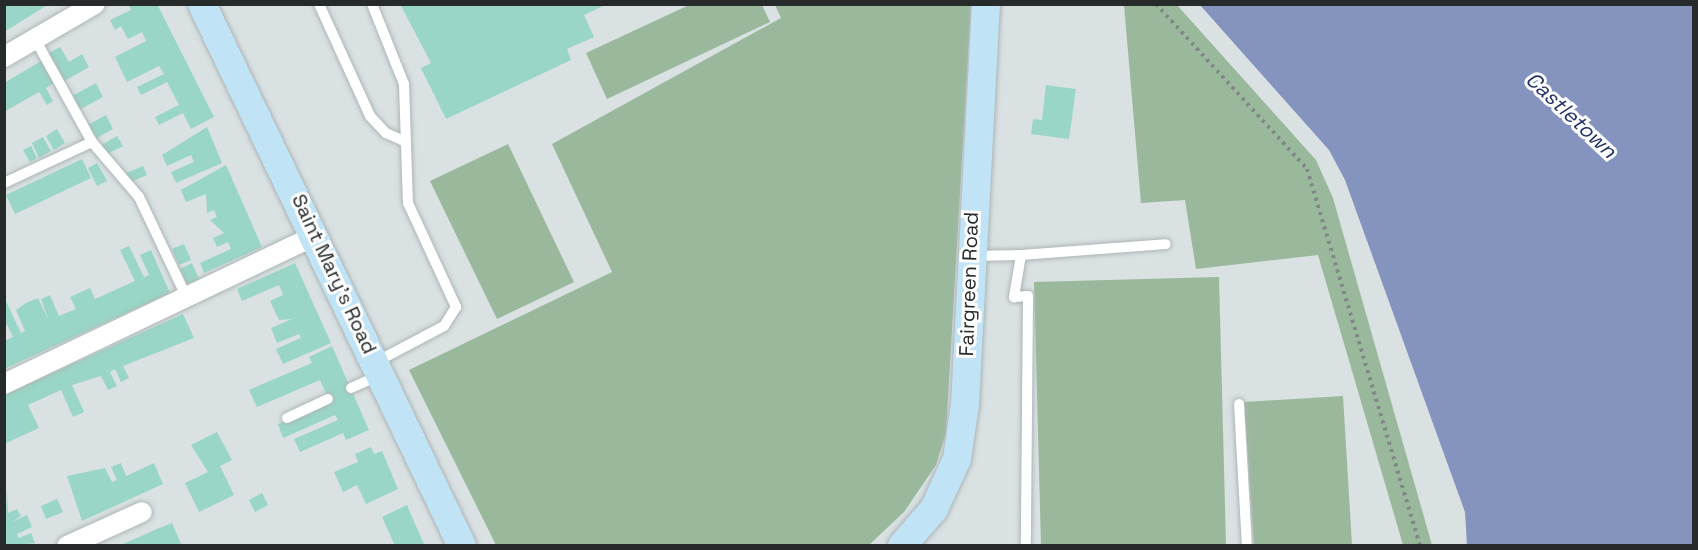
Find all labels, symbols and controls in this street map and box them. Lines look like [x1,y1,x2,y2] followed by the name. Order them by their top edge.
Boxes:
[1520,67,1622,163] water label: Castletown
[287,190,381,358] street label: Saint Mary's Road
[954,211,984,357] street label: Fairgreen Road

